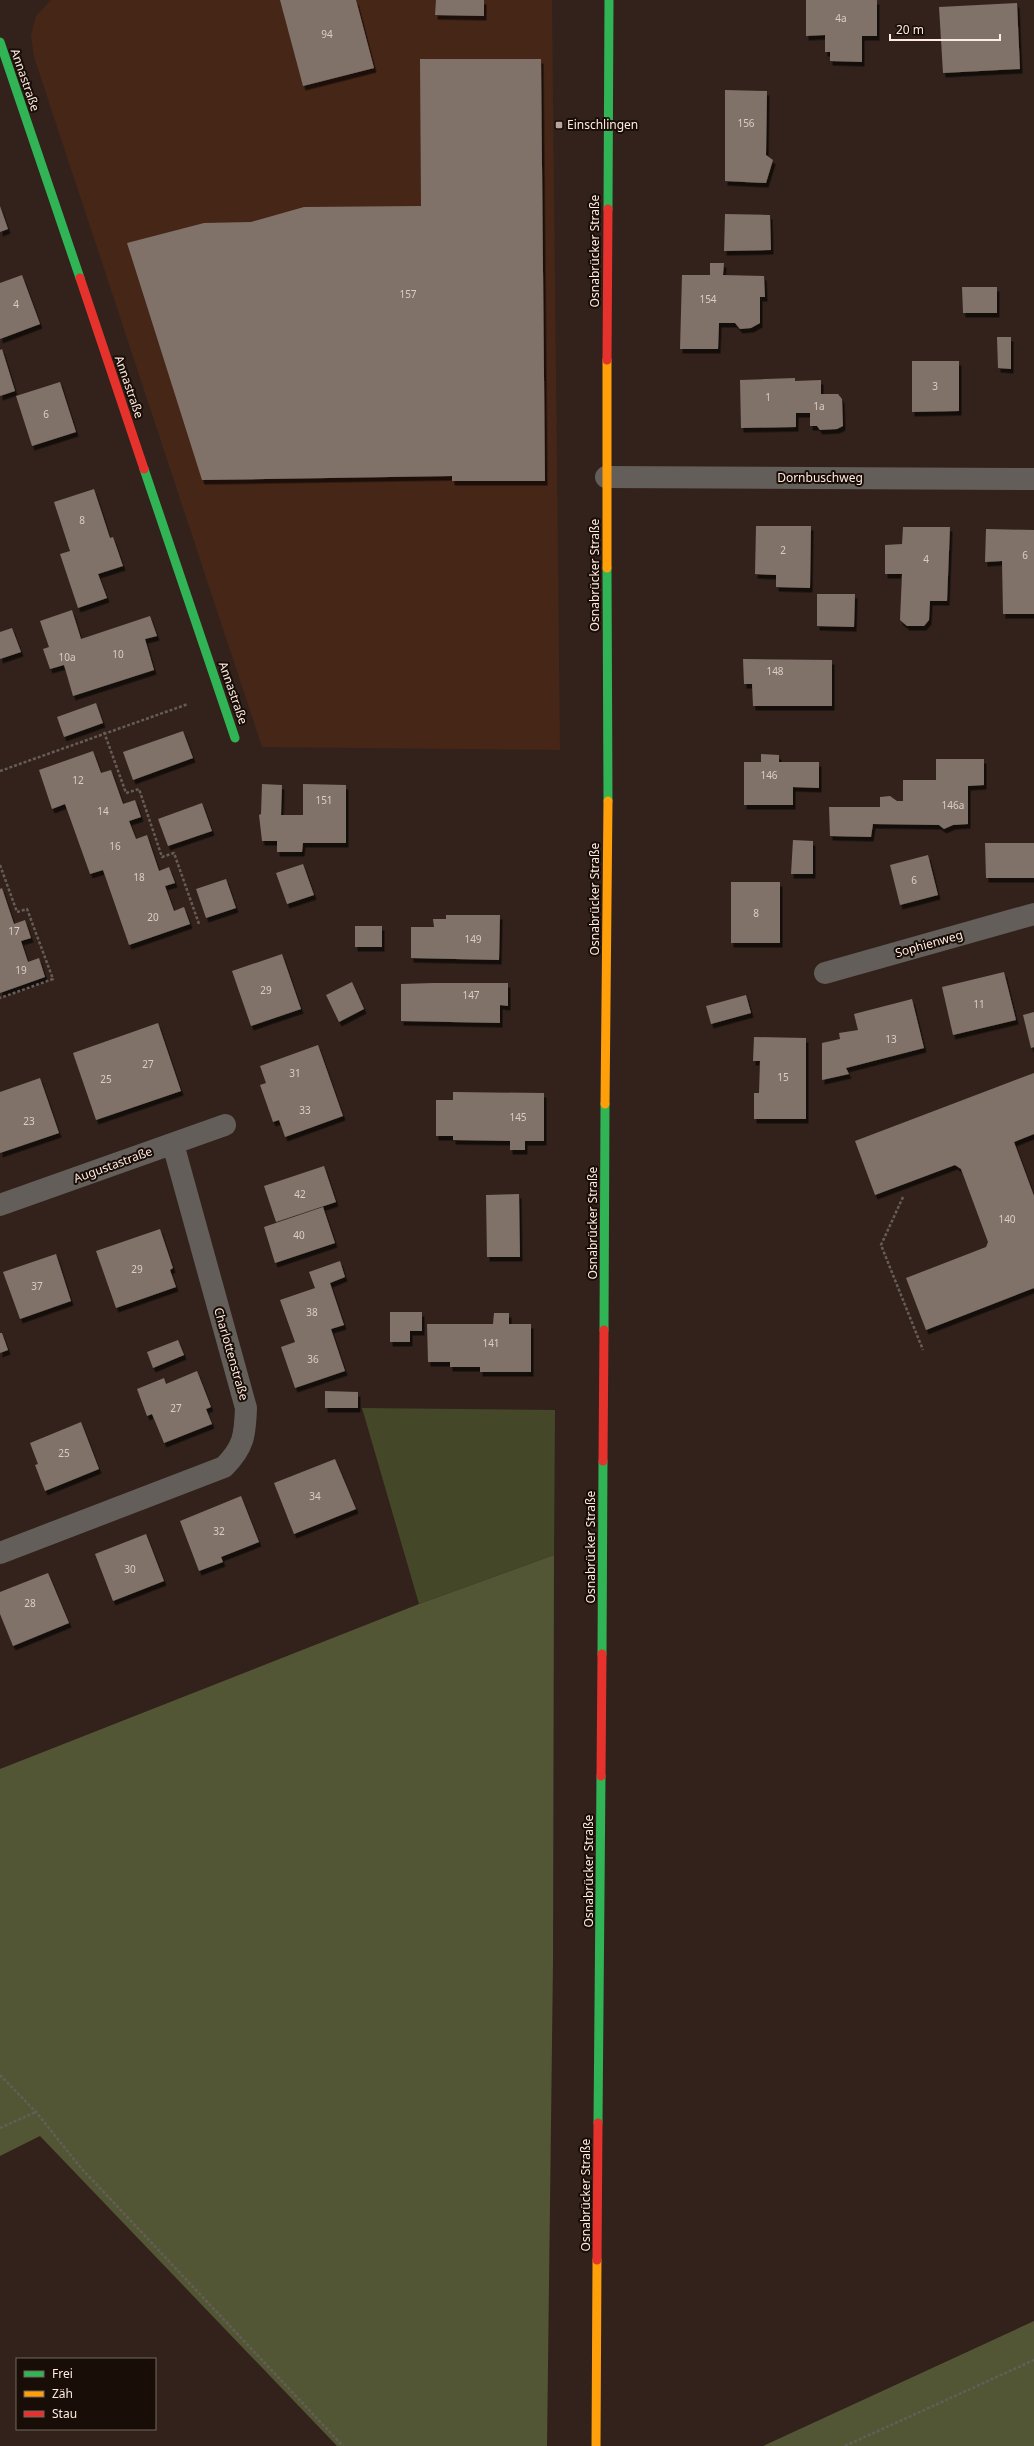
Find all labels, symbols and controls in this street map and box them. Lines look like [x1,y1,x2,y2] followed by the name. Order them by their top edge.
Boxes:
[835,11,847,25] house number: 4a
[890,16,1000,42] scale bar
[896,21,924,38] text: 20 m
[321,27,333,41] house number: 94
[7,46,44,114] street label: Annastraße
[567,116,638,133] place label: Einschlingen
[737,116,755,130] house number: 156
[554,120,564,130] marker: Einschlingen
[586,194,603,307] street label: Osnabrücker Straße
[399,287,417,301] house number: 157
[699,292,717,306] house number: 154
[13,297,19,311] house number: 4
[111,353,148,421] street label: Annastraße
[932,379,938,393] house number: 3
[765,390,771,404] house number: 1
[813,399,825,413] house number: 1a
[43,407,49,421] house number: 6
[777,469,863,486] street label: Dornbuschweg
[79,513,85,527] house number: 8
[586,518,603,631] street label: Osnabrücker Straße
[780,543,786,557] house number: 2
[1022,548,1028,562] house number: 6
[923,552,929,566] house number: 4
[112,647,124,661] house number: 10
[58,650,76,664] house number: 10a
[215,659,252,727] street label: Annastraße
[766,664,784,678] house number: 148
[760,768,778,782] house number: 146
[72,773,84,787] house number: 12
[315,793,333,807] house number: 151
[942,798,964,812] house number: 146a
[97,804,109,818] house number: 14
[109,839,121,853] house number: 16
[586,842,603,955] street label: Osnabrücker Straße
[133,870,145,884] house number: 18
[911,873,917,887] house number: 6
[753,906,759,920] house number: 8
[147,910,159,924] house number: 20
[8,924,20,938] house number: 17
[893,926,965,961] street label: Sophienweg
[464,932,482,946] house number: 149
[15,963,27,977] house number: 19
[260,983,272,997] house number: 29
[462,988,480,1002] house number: 147
[973,997,985,1011] house number: 11
[885,1032,897,1046] house number: 13
[142,1057,154,1071] house number: 27
[289,1066,301,1080] house number: 31
[777,1070,789,1084] house number: 15
[100,1072,112,1086] house number: 25
[299,1103,311,1117] house number: 33
[509,1110,527,1124] house number: 145
[23,1114,35,1128] house number: 23
[71,1142,155,1187] street label: Augustastraße
[584,1166,601,1279] street label: Osnabrücker Straße
[294,1187,306,1201] house number: 42
[998,1212,1016,1226] house number: 140
[293,1228,305,1242] house number: 40
[131,1262,143,1276] house number: 29
[31,1279,43,1293] house number: 37
[210,1305,253,1402] street label: Charlottenstraße
[306,1305,318,1319] house number: 38
[482,1336,500,1350] house number: 141
[307,1352,319,1366] house number: 36
[170,1401,182,1415] house number: 27
[58,1446,70,1460] house number: 25
[309,1489,321,1503] house number: 34
[582,1490,599,1603] street label: Osnabrücker Straße
[213,1524,225,1538] house number: 32
[124,1562,136,1576] house number: 30
[24,1596,36,1610] house number: 28
[580,1814,597,1927] street label: Osnabrücker Straße
[577,2138,594,2251] street label: Osnabrücker Straße
[16,2358,156,2430] legend
[52,2365,73,2382] text: Frei
[52,2385,73,2402] text: Zäh
[52,2405,77,2422] text: Stau

